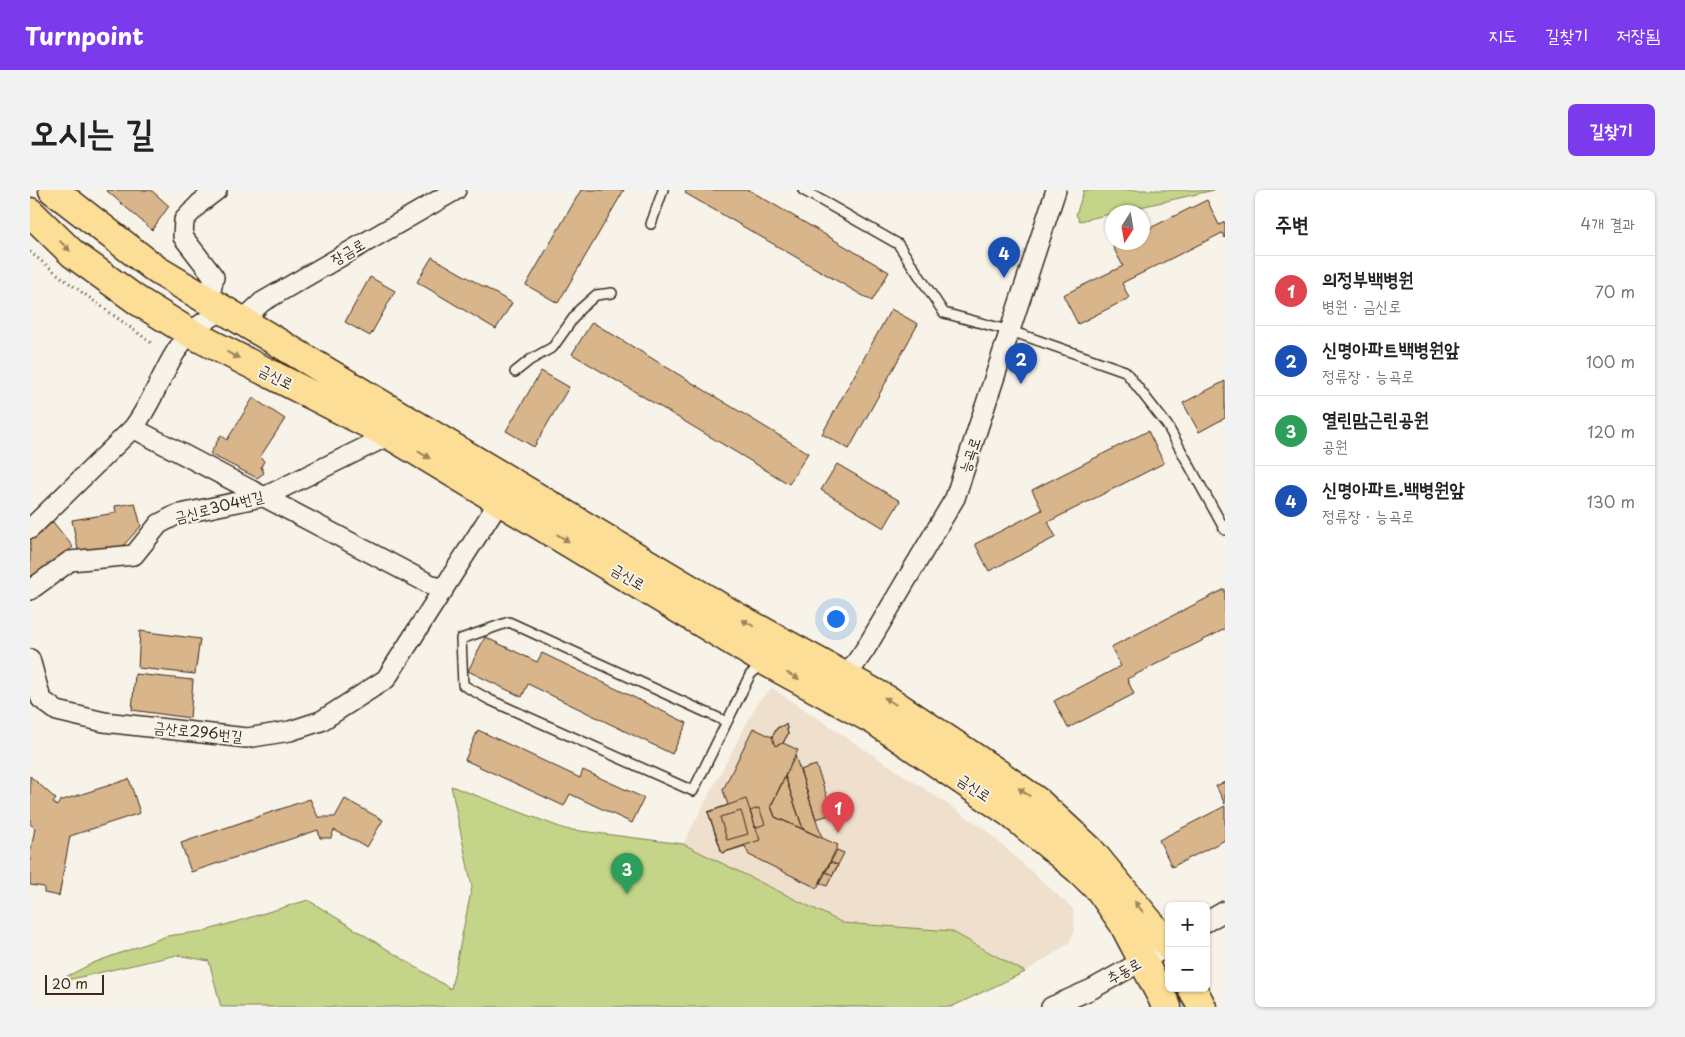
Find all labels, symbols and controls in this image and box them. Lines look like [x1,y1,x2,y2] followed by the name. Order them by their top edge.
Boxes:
[25,17,144,53] text: Turnpoint
[1488,21,1517,48] text: 지도
[1545,21,1589,48] text: 길찾기
[1617,21,1660,48] text: 저장됨
[30,104,154,157] text: 오시는 길
[1568,104,1655,156] button: 길찾기
[1105,205,1150,250] north arrow
[1275,207,1309,239] text: 주변
[1581,211,1635,235] text: 4개 결과
[326,232,369,270] street label: 장금로
[988,237,1020,278] pin: 4
[59,240,71,252] one-way arrow
[1322,264,1414,292] text: 의정부백병원
[1287,279,1295,303] text: 1
[1595,279,1635,303] text: 70 m
[1322,293,1401,317] text: 병원 · 금신로
[1322,334,1460,362] text: 신명아파트백병원앞
[1005,343,1037,384] pin: 2
[1285,349,1297,373] text: 2
[1586,349,1635,373] text: 100 m
[226,351,240,359] one-way arrow
[255,357,298,394] street label: 금신로
[1322,363,1414,387] text: 정류장 · 능곡로
[1322,404,1429,432] text: 열린맘근린공원
[1286,419,1296,443] text: 3
[1588,419,1635,443] text: 120 m
[1322,433,1348,457] text: 공원
[952,434,985,475] street label: 능곡로
[417,450,430,459] one-way arrow
[1322,474,1465,502] text: 신명아파트.백병원앞
[172,483,266,528] street label: 금신로304번길
[1286,489,1296,513] text: 4
[1587,489,1635,513] text: 130 m
[1322,503,1414,527] text: 정류장 · 능곡로
[557,534,570,543] one-way arrow
[607,557,650,595] street label: 금신로
[823,606,849,632] your location
[740,619,755,627] one-way arrow
[785,672,800,680] one-way arrow
[883,697,896,706] one-way arrow
[152,714,244,747] street label: 금산로296번길
[953,767,996,806] street label: 금신로
[1018,787,1031,798] one-way arrow
[822,792,854,833] pin: 1
[611,853,643,894] pin: 3
[1133,901,1144,914] one-way arrow
[1165,902,1210,992] map controls
[1165,902,1210,947] button: +
[1165,947,1210,992] button: −
[1102,951,1145,989] street label: 추동로
[45,972,104,995] scale bar
[52,973,88,994] text: 20 m

